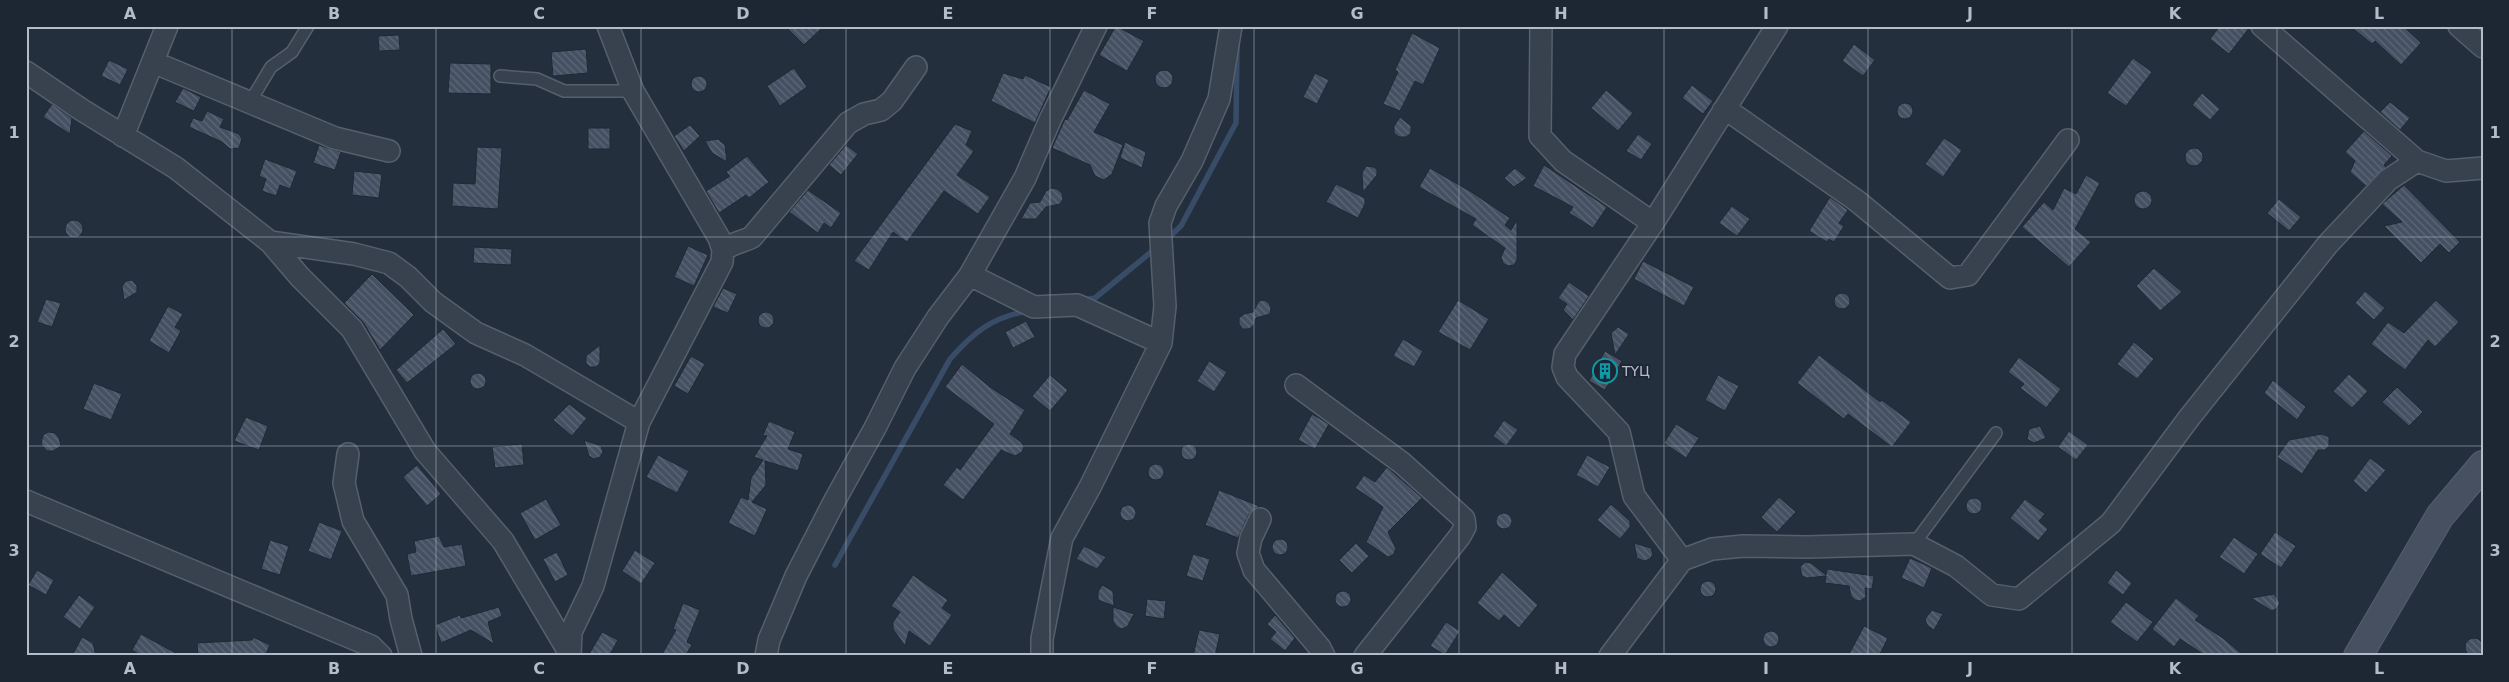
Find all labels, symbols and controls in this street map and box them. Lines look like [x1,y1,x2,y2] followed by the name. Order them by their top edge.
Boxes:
[124,4,137,23] text: A
[328,4,340,23] text: B
[533,4,545,23] text: C
[736,4,750,23] text: D
[943,4,953,23] text: E
[1147,4,1157,23] text: F
[1350,4,1364,23] text: G
[1554,4,1568,23] text: H
[1763,4,1769,23] text: I
[1966,4,1973,23] text: J
[2169,4,2182,23] text: K
[2374,4,2384,23] text: L
[8,123,20,142] text: 1
[2489,123,2501,142] text: 1
[8,332,20,351] text: 2
[2489,332,2501,351] text: 2
[1592,358,1618,384] building icon: ТҮЦ
[1621,363,1650,379] place label: ТҮЦ
[8,541,20,560] text: 3
[2489,541,2501,560] text: 3
[124,659,137,678] text: A
[328,659,340,678] text: B
[533,659,545,678] text: C
[736,659,750,678] text: D
[943,659,953,678] text: E
[1147,659,1157,678] text: F
[1350,659,1364,678] text: G
[1554,659,1568,678] text: H
[1763,659,1769,678] text: I
[1966,659,1973,678] text: J
[2169,659,2182,678] text: K
[2374,659,2384,678] text: L

